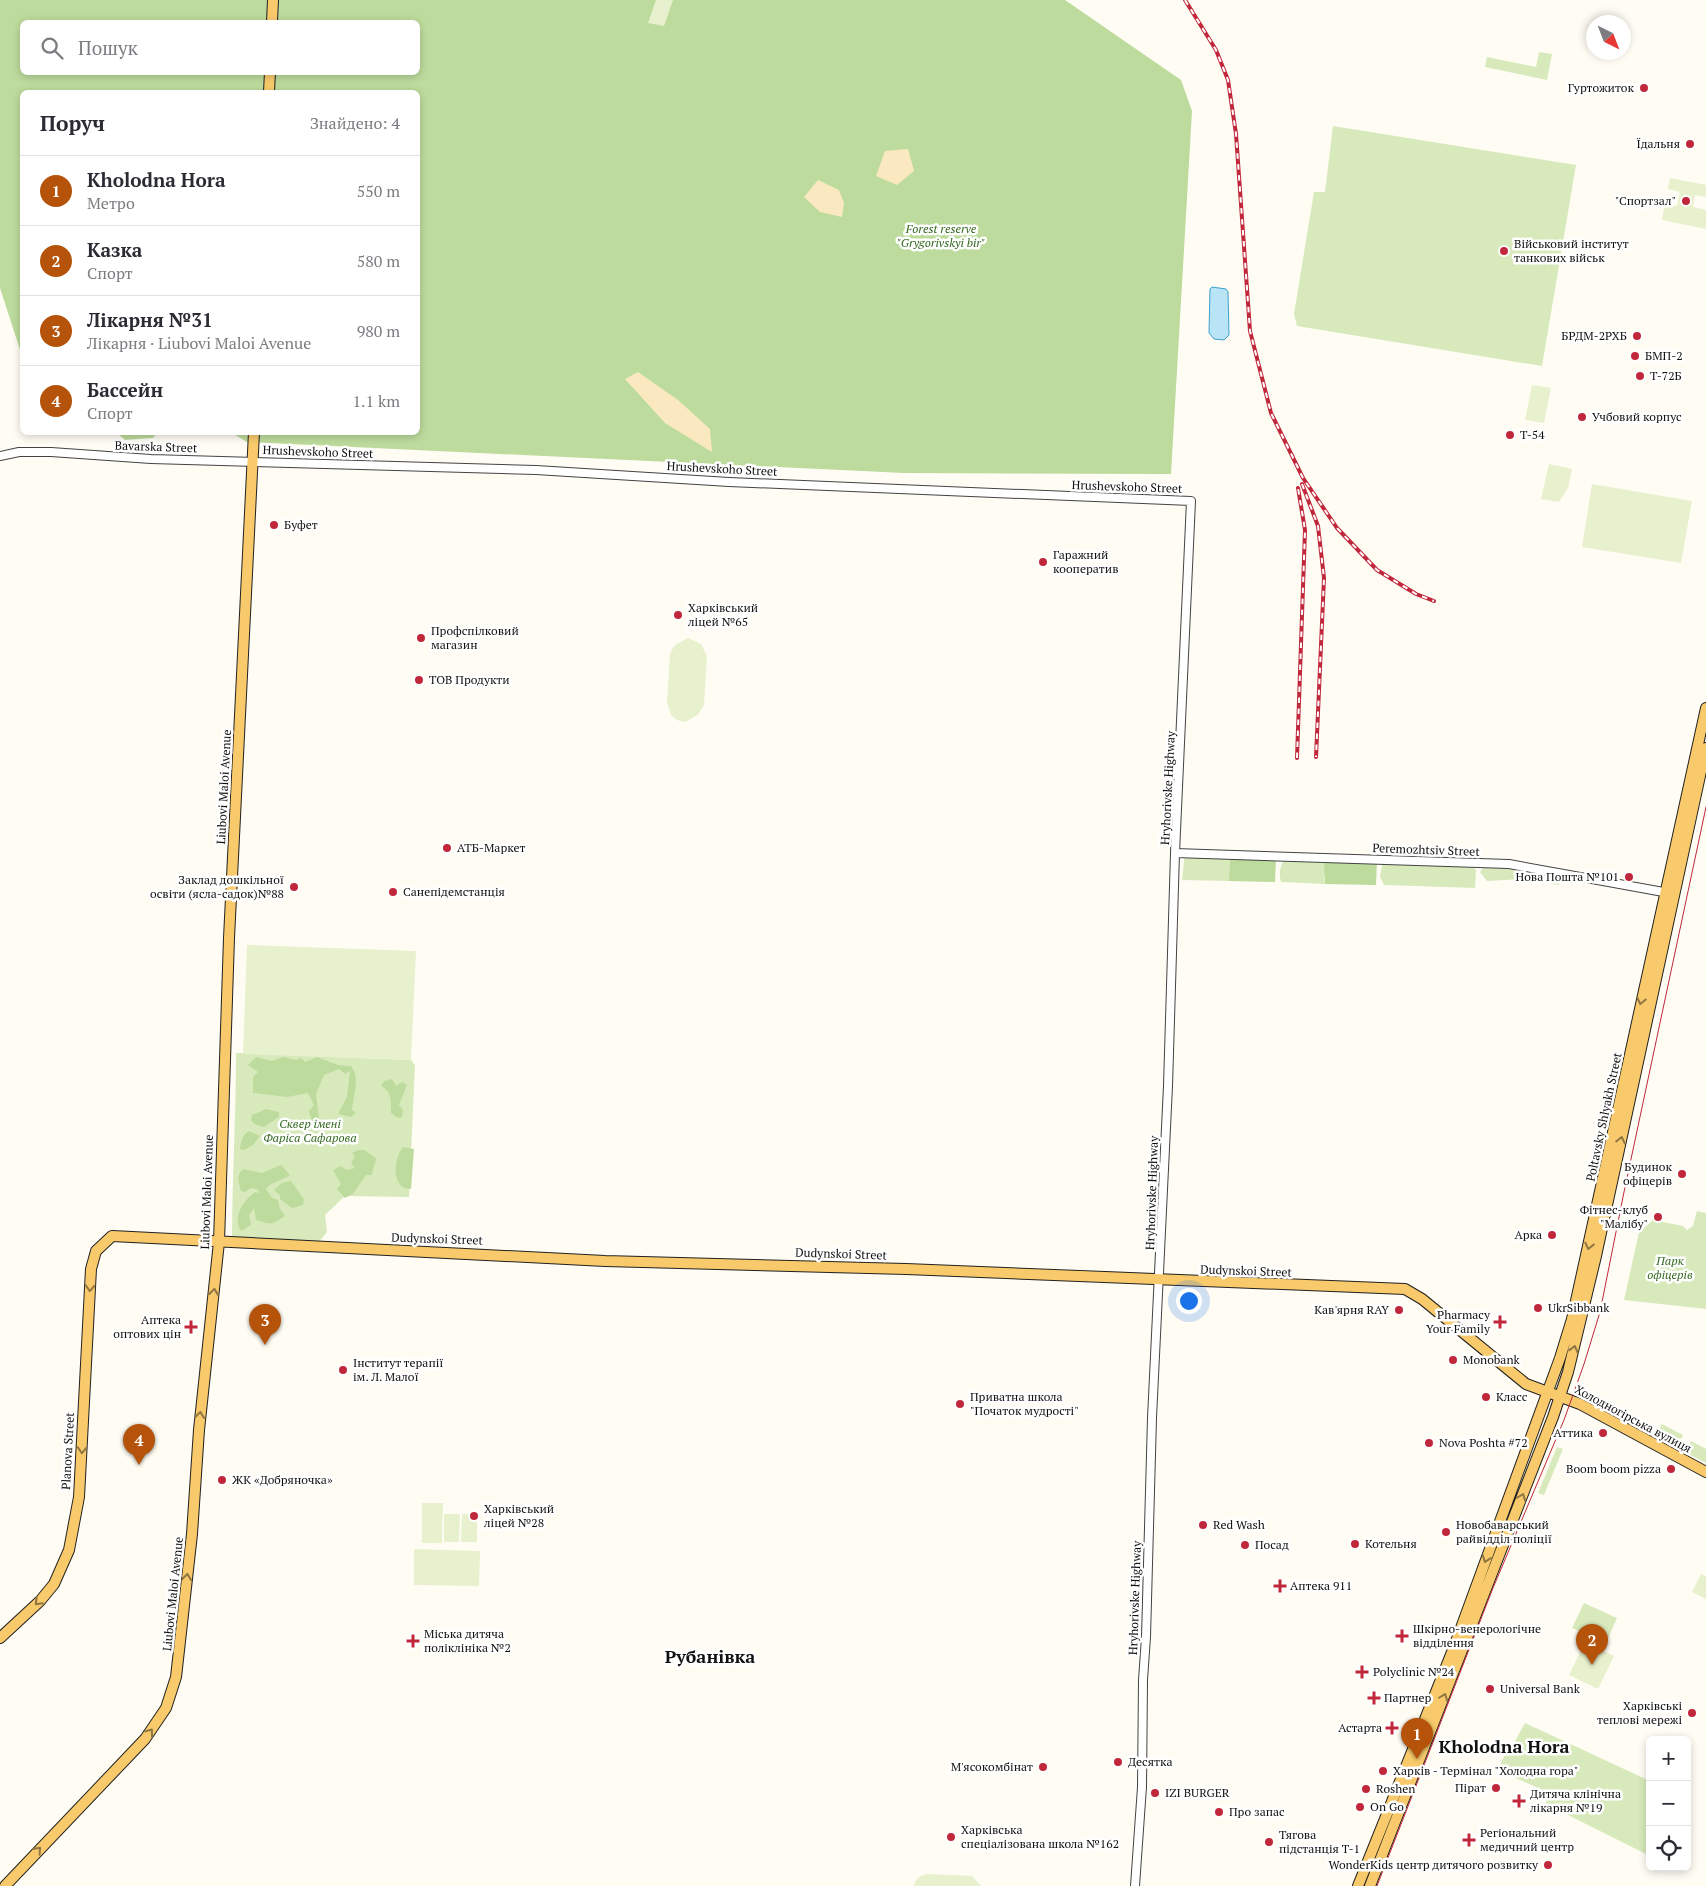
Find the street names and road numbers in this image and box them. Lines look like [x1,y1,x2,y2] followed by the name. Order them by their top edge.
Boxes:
[114,438,198,455] street label: Bavarska Street
[262,442,374,461] street label: Hrushevskoho Street
[666,458,778,479] street label: Hrushevskoho Street
[1071,477,1183,496] street label: Hrushevskoho Street
[213,729,234,845] street label: Liubovi Maloi Avenue
[1157,730,1178,845] street label: Hryhorivske Highway
[1372,840,1481,859] street label: Peremozhtsiv Street
[1583,1051,1625,1183] street label: Poltavsky Shlyakh Street
[197,1134,216,1250] street label: Liubovi Maloi Avenue
[1142,1135,1161,1250] street label: Hryhorivske Highway
[391,1229,484,1248] street label: Dudynskoi Street
[795,1244,888,1263] street label: Dudynskoi Street
[1200,1261,1293,1280] street label: Dudynskoi Street
[1572,1381,1694,1456] street label: Холодногірська вулиця
[58,1411,77,1490] street label: Planova Street
[159,1536,186,1652] street label: Liubovi Maloi Avenue
[1125,1540,1144,1655] street label: Hryhorivske Highway

